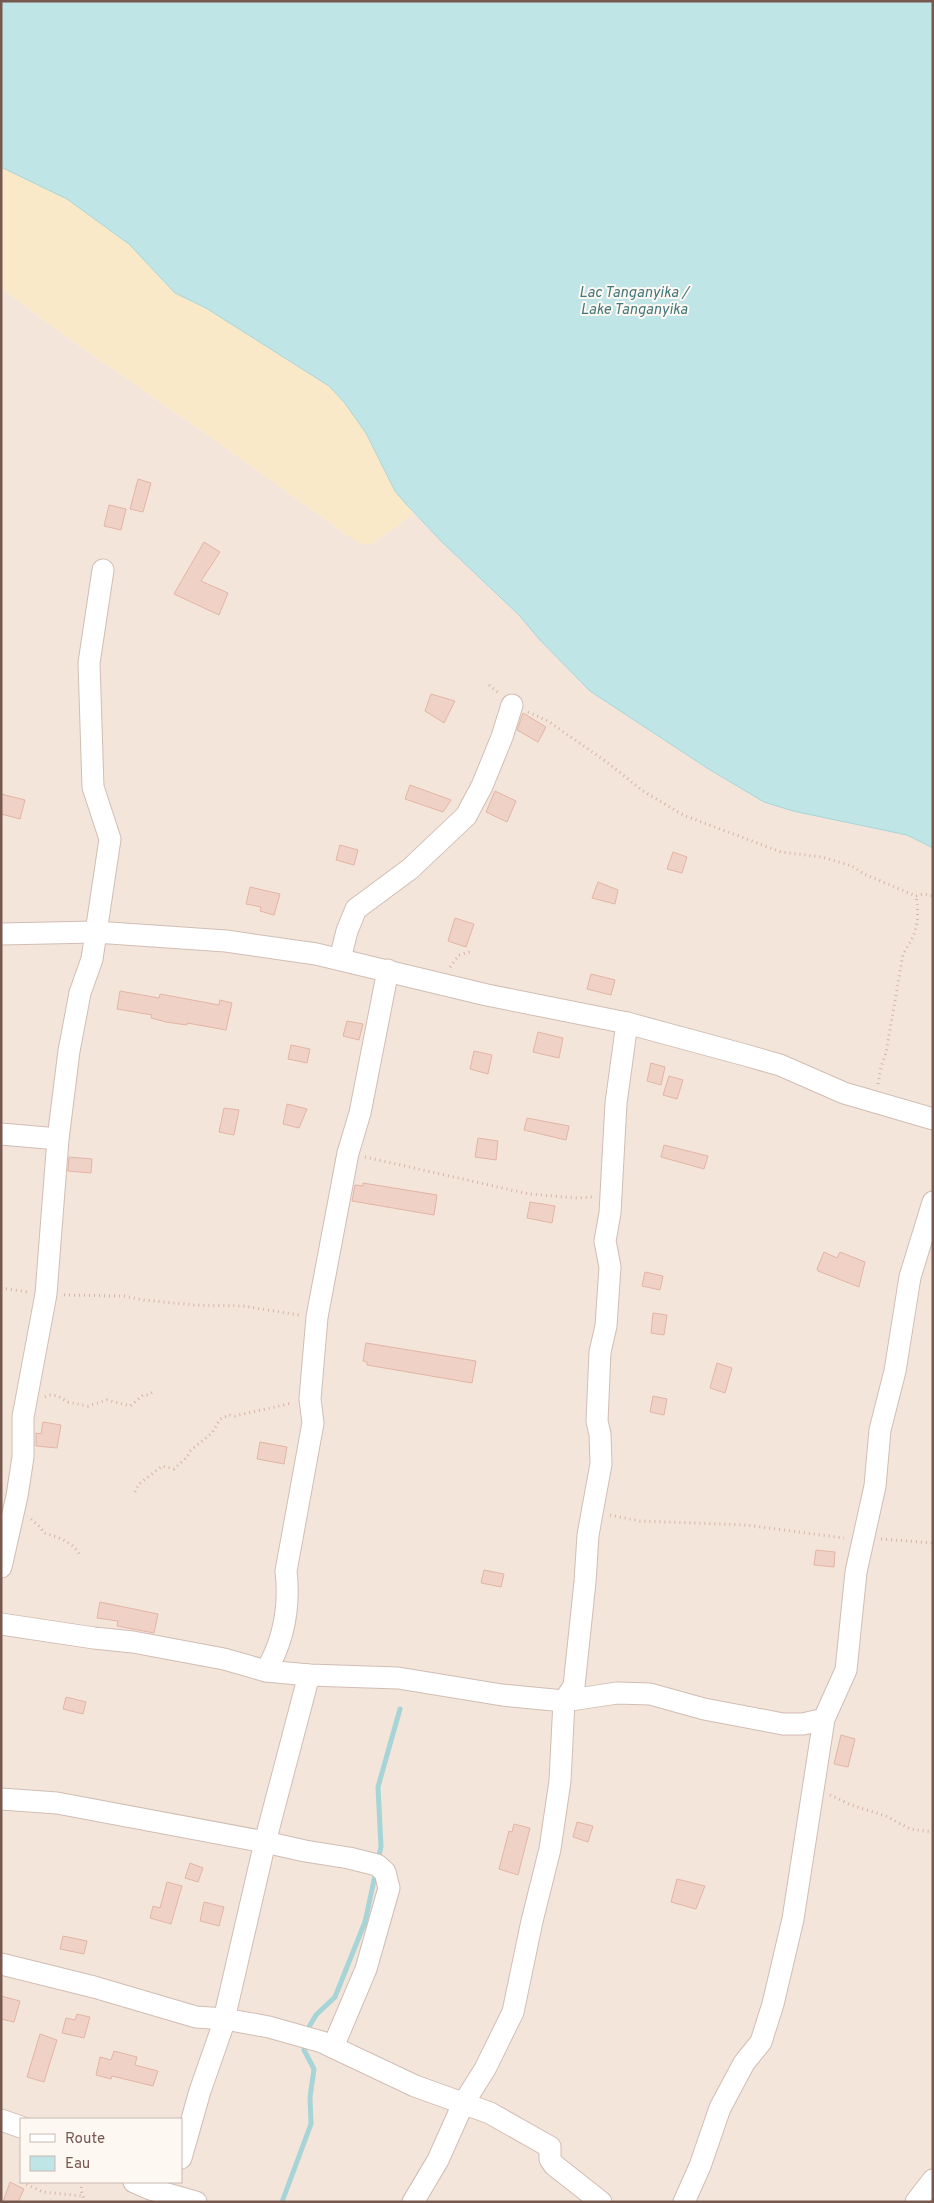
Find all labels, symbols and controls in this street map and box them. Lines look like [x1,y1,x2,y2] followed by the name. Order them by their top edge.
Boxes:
[579,284,691,320] water label: Lac Tanganyika / Lake Tanganyika
[20,2118,182,2183] legend
[65,2130,105,2149] text: Route
[65,2155,90,2174] text: Eau

